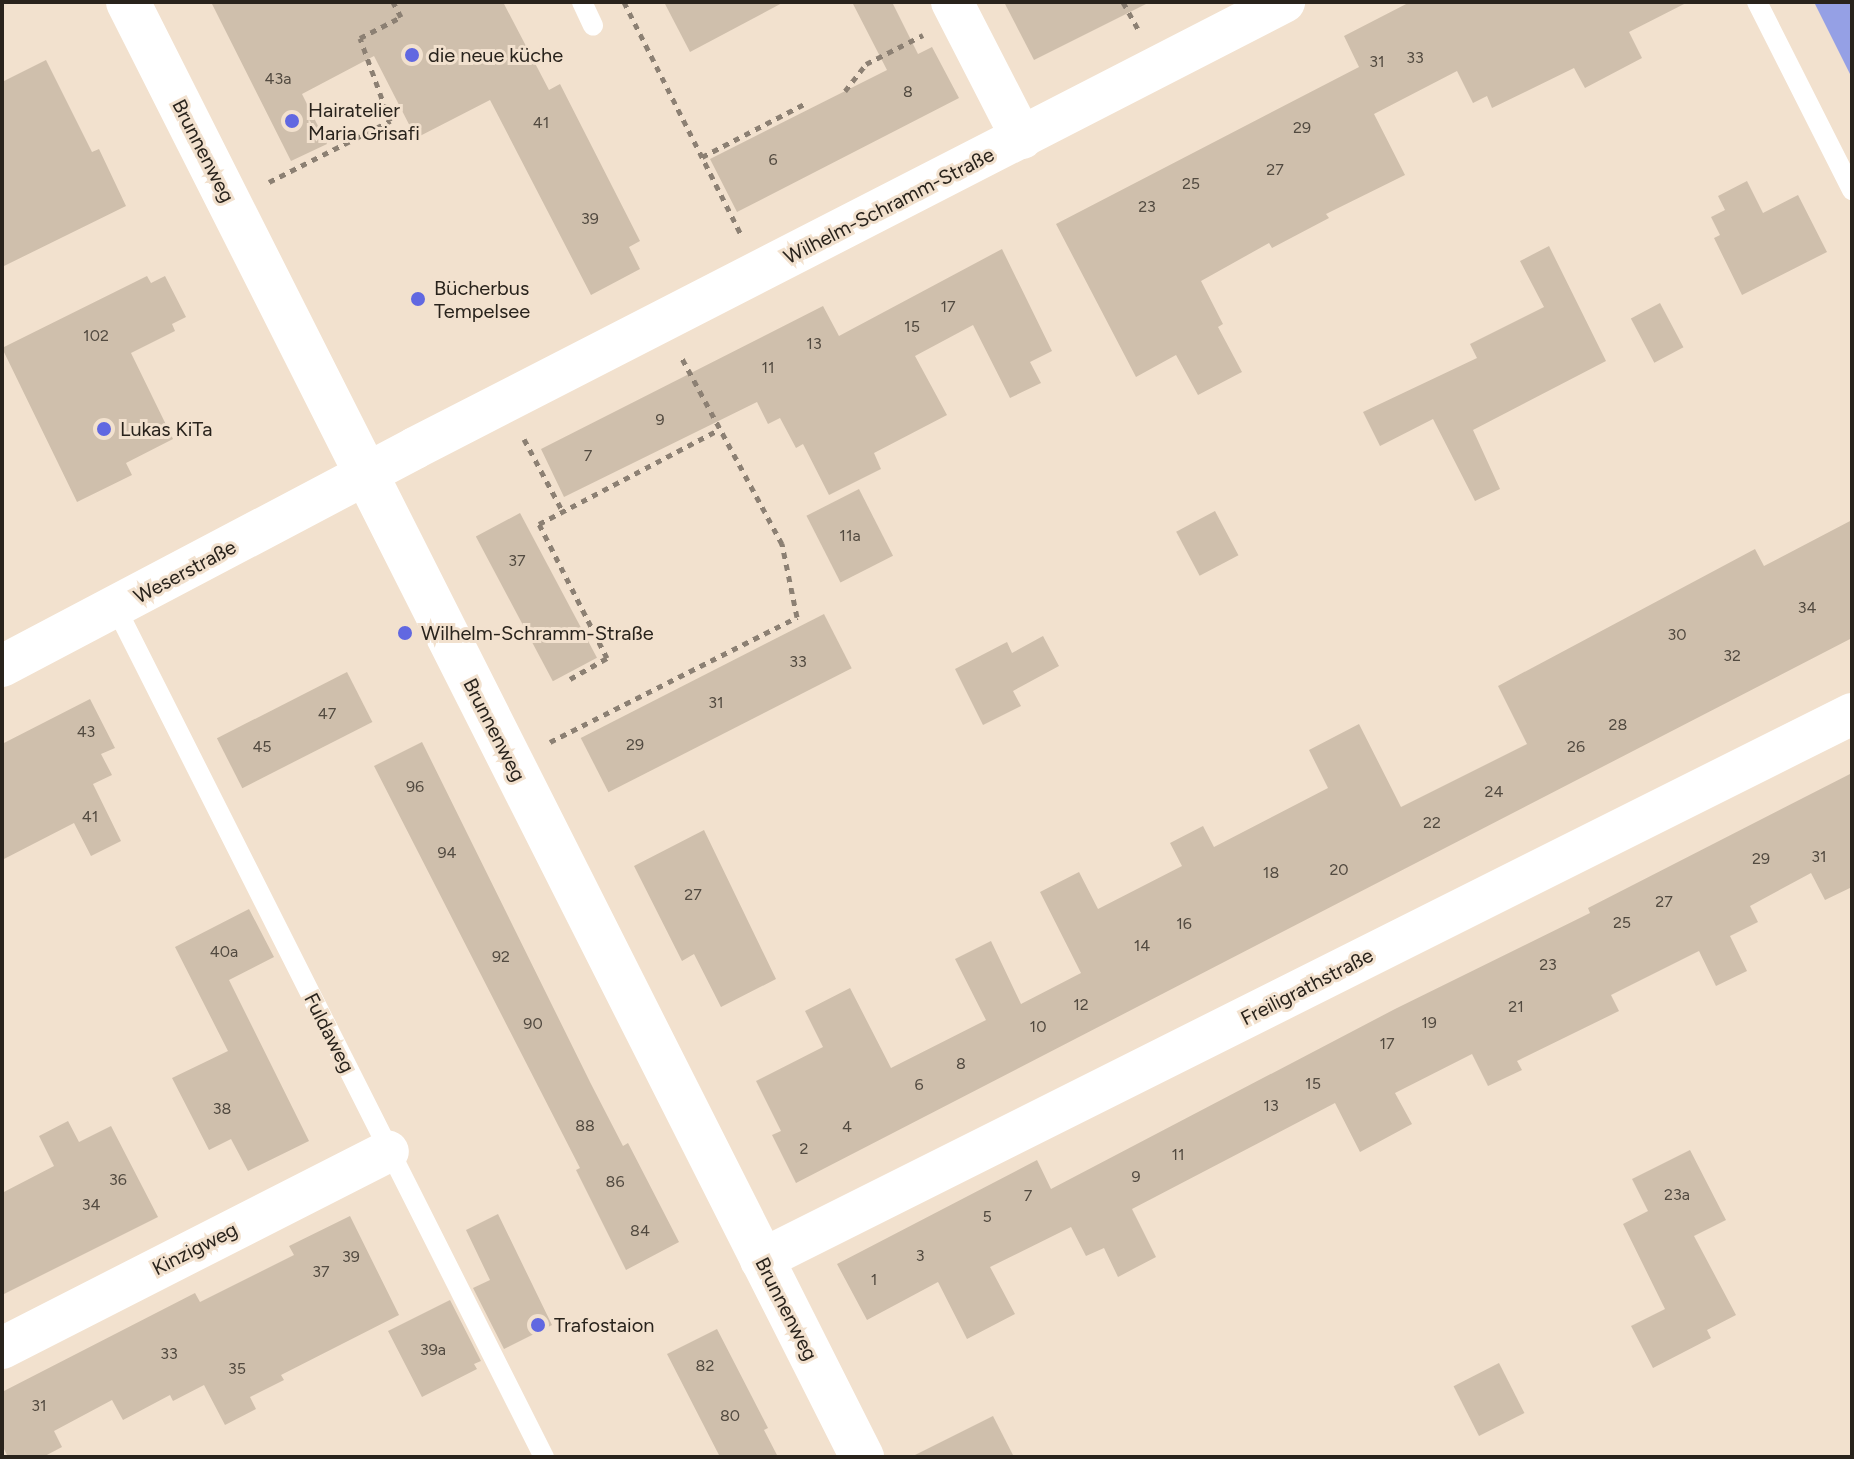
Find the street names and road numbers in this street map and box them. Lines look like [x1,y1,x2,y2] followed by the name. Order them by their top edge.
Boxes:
[167,95,239,207] street label: Brunnenweg
[780,142,998,270] street label: Wilhelm-Schramm-Straße
[130,535,240,609] street label: Weserstraße
[458,674,530,786] street label: Brunnenweg
[1237,943,1377,1031] street label: Freiligrathstraße
[299,989,359,1077] street label: Fuldaweg
[148,1217,242,1281] street label: Kinzigweg
[750,1253,822,1365] street label: Brunnenweg

